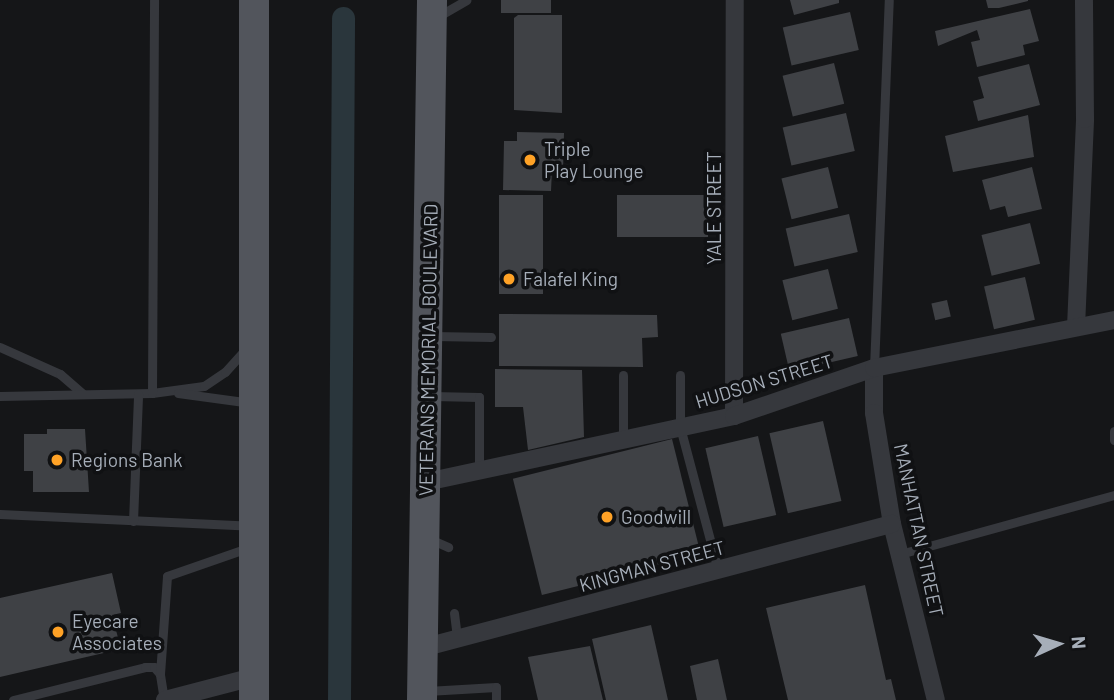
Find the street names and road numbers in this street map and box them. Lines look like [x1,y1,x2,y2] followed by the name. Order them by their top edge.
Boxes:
[703,151,725,265] street label: YALE STREET
[414,204,442,496] street label: VETERANS MEMORIAL BOULEVARD
[692,349,836,413] street label: HUDSON STREET
[890,441,948,619] street label: MANHATTAN STREET
[577,536,727,596] street label: KINGMAN STREET

